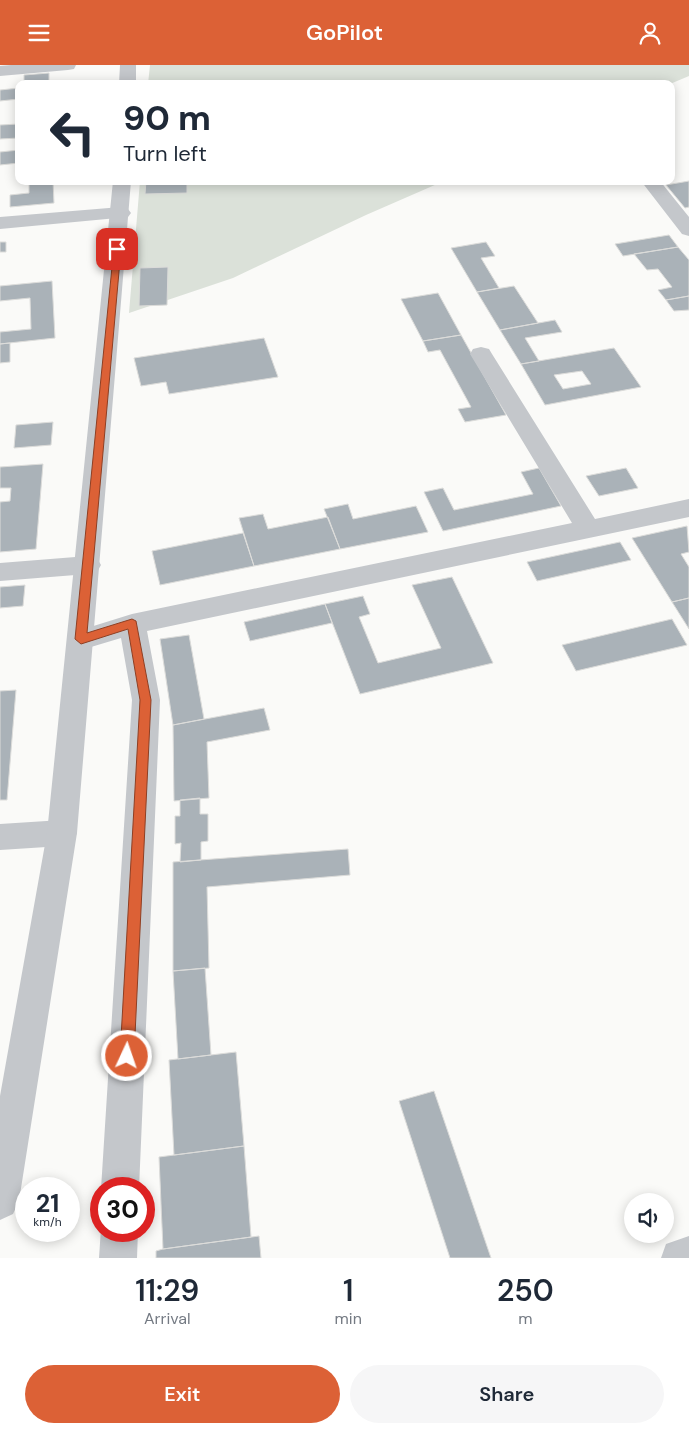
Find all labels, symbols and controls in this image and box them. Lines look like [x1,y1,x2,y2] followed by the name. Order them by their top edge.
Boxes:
[306,18,383,47] text: GoPilot
[25,19,53,47] icon: menu
[636,19,664,47] icon: person
[123,95,211,141] text: 90 m
[40,100,105,165] icon: left
[123,139,207,168] text: Turn left
[96,228,138,270] pin
[103,235,131,263] icon: arrive
[100,1029,152,1081] position arrow
[90,1177,155,1242] speed limit sign: 30
[36,1187,59,1220] text: 21
[624,1193,674,1243] map controls
[624,1193,674,1243] button: sound
[33,1214,62,1230] text: km/h
[135,1271,199,1310] text: 11:29
[343,1271,353,1310] text: 1
[497,1271,554,1310] text: 250
[144,1308,191,1329] text: Arrival
[335,1308,362,1329] text: min
[518,1308,533,1329] text: m
[25,1365,340,1423] button: Exit
[350,1365,664,1423] button: Share

